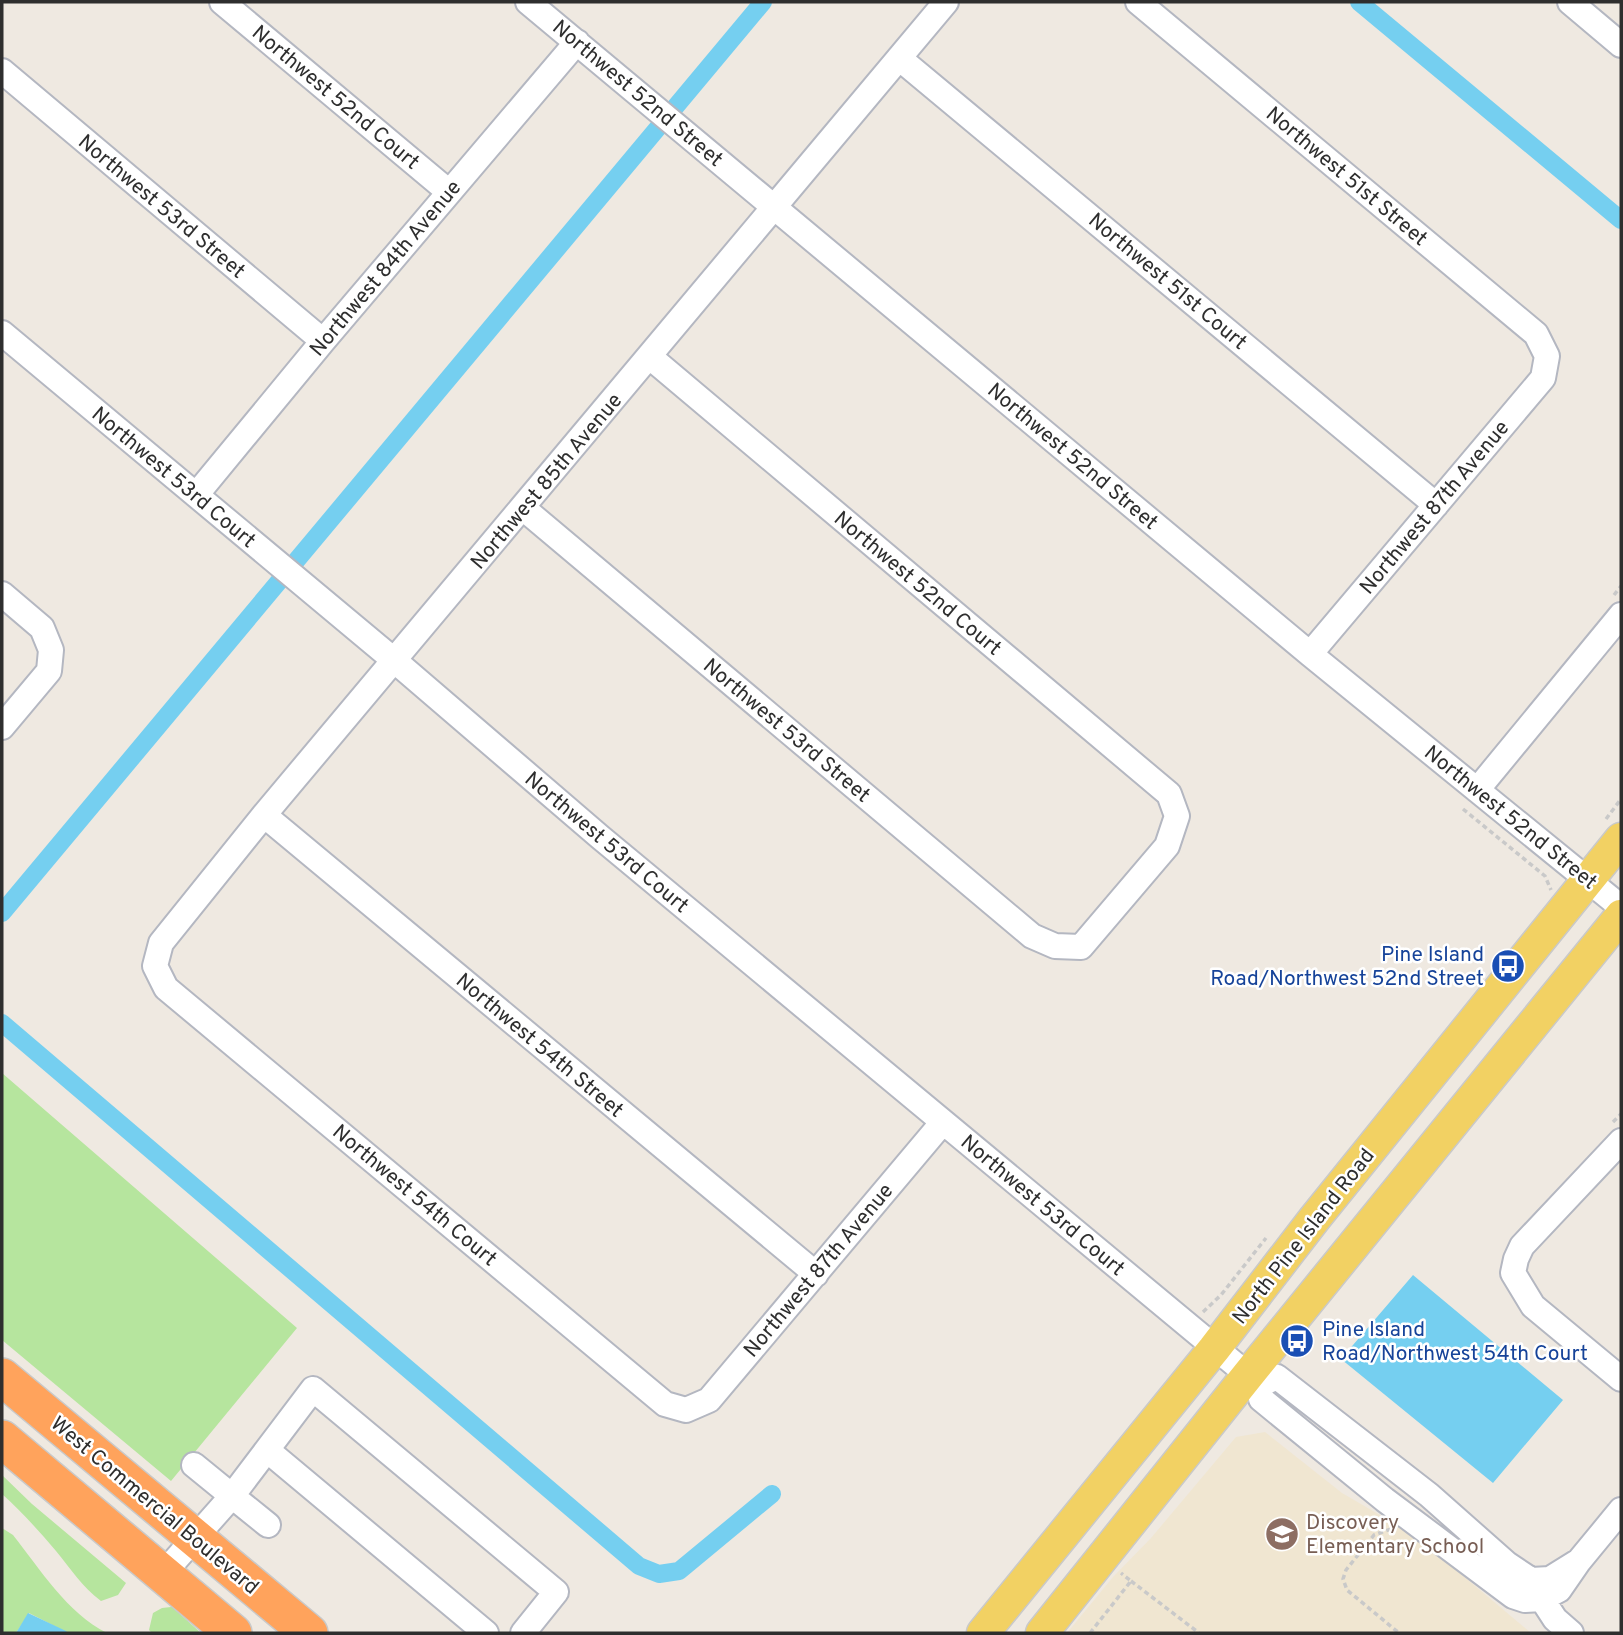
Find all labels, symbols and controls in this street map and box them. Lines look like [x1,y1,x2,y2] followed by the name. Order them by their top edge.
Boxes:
[546,15,728,174] street label: Northwest 52nd Street
[246,20,425,176] street label: Northwest 52nd Court
[1259,101,1433,253] street label: Northwest 51st Street
[72,129,250,285] street label: Northwest 53rd Street
[304,175,468,363] street label: Northwest 84th Avenue
[1082,208,1252,357] street label: Northwest 51st Court
[981,378,1163,537] street label: Northwest 52nd Street
[465,388,629,576] street label: Northwest 85th Avenue
[85,401,261,555] street label: Northwest 53rd Court
[1354,415,1516,601] street label: Northwest 87th Avenue
[828,506,1007,662] street label: Northwest 52nd Court
[697,653,875,809] street label: Northwest 53rd Street
[1418,740,1602,896] street label: Northwest 52nd Street
[518,766,694,920] street label: Northwest 53rd Court
[1210,942,1484,993] place label: Pine Island Road/Northwest 52nd Street
[1489,947,1527,985] bus stop icon: Pine Island Road/Northwest 52nd Street
[449,968,629,1124] street label: Northwest 54th Street
[326,1119,502,1273] street label: Northwest 54th Court
[954,1129,1130,1283] street label: Northwest 53rd Court
[1227,1144,1381,1330] street label: North Pine Island Road
[738,1178,900,1364] street label: Northwest 87th Avenue
[1322,1317,1588,1368] place label: Pine Island Road/Northwest 54th Court
[1278,1322,1316,1360] bus stop icon: Pine Island Road/Northwest 54th Court
[44,1411,264,1601] street label: West Commercial Boulevard
[1306,1510,1484,1561] place label: Discovery Elementary School
[1263,1515,1301,1553] school or university icon: Discovery Elementary School

